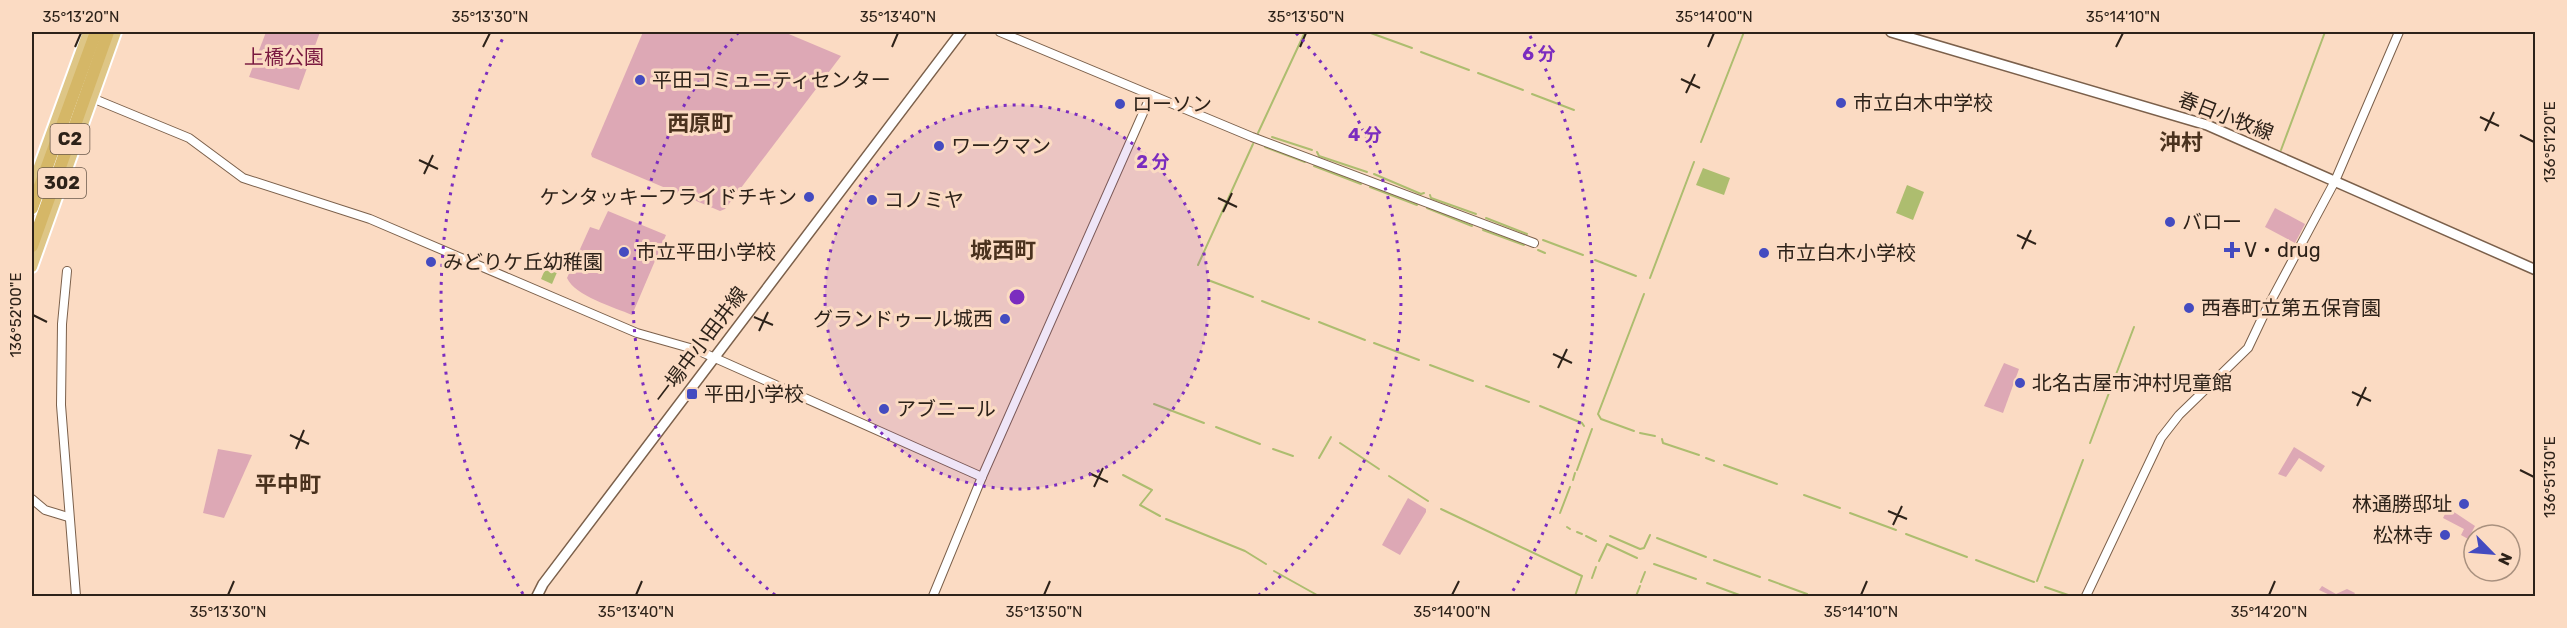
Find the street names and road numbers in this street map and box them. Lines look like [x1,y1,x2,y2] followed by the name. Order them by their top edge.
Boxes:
[2175,87,2277,145] street label: 春日小牧線
[50,124,90,154] road number: C2
[38,168,86,198] road number: 302
[648,282,752,408] street label: 一場中小田井線

